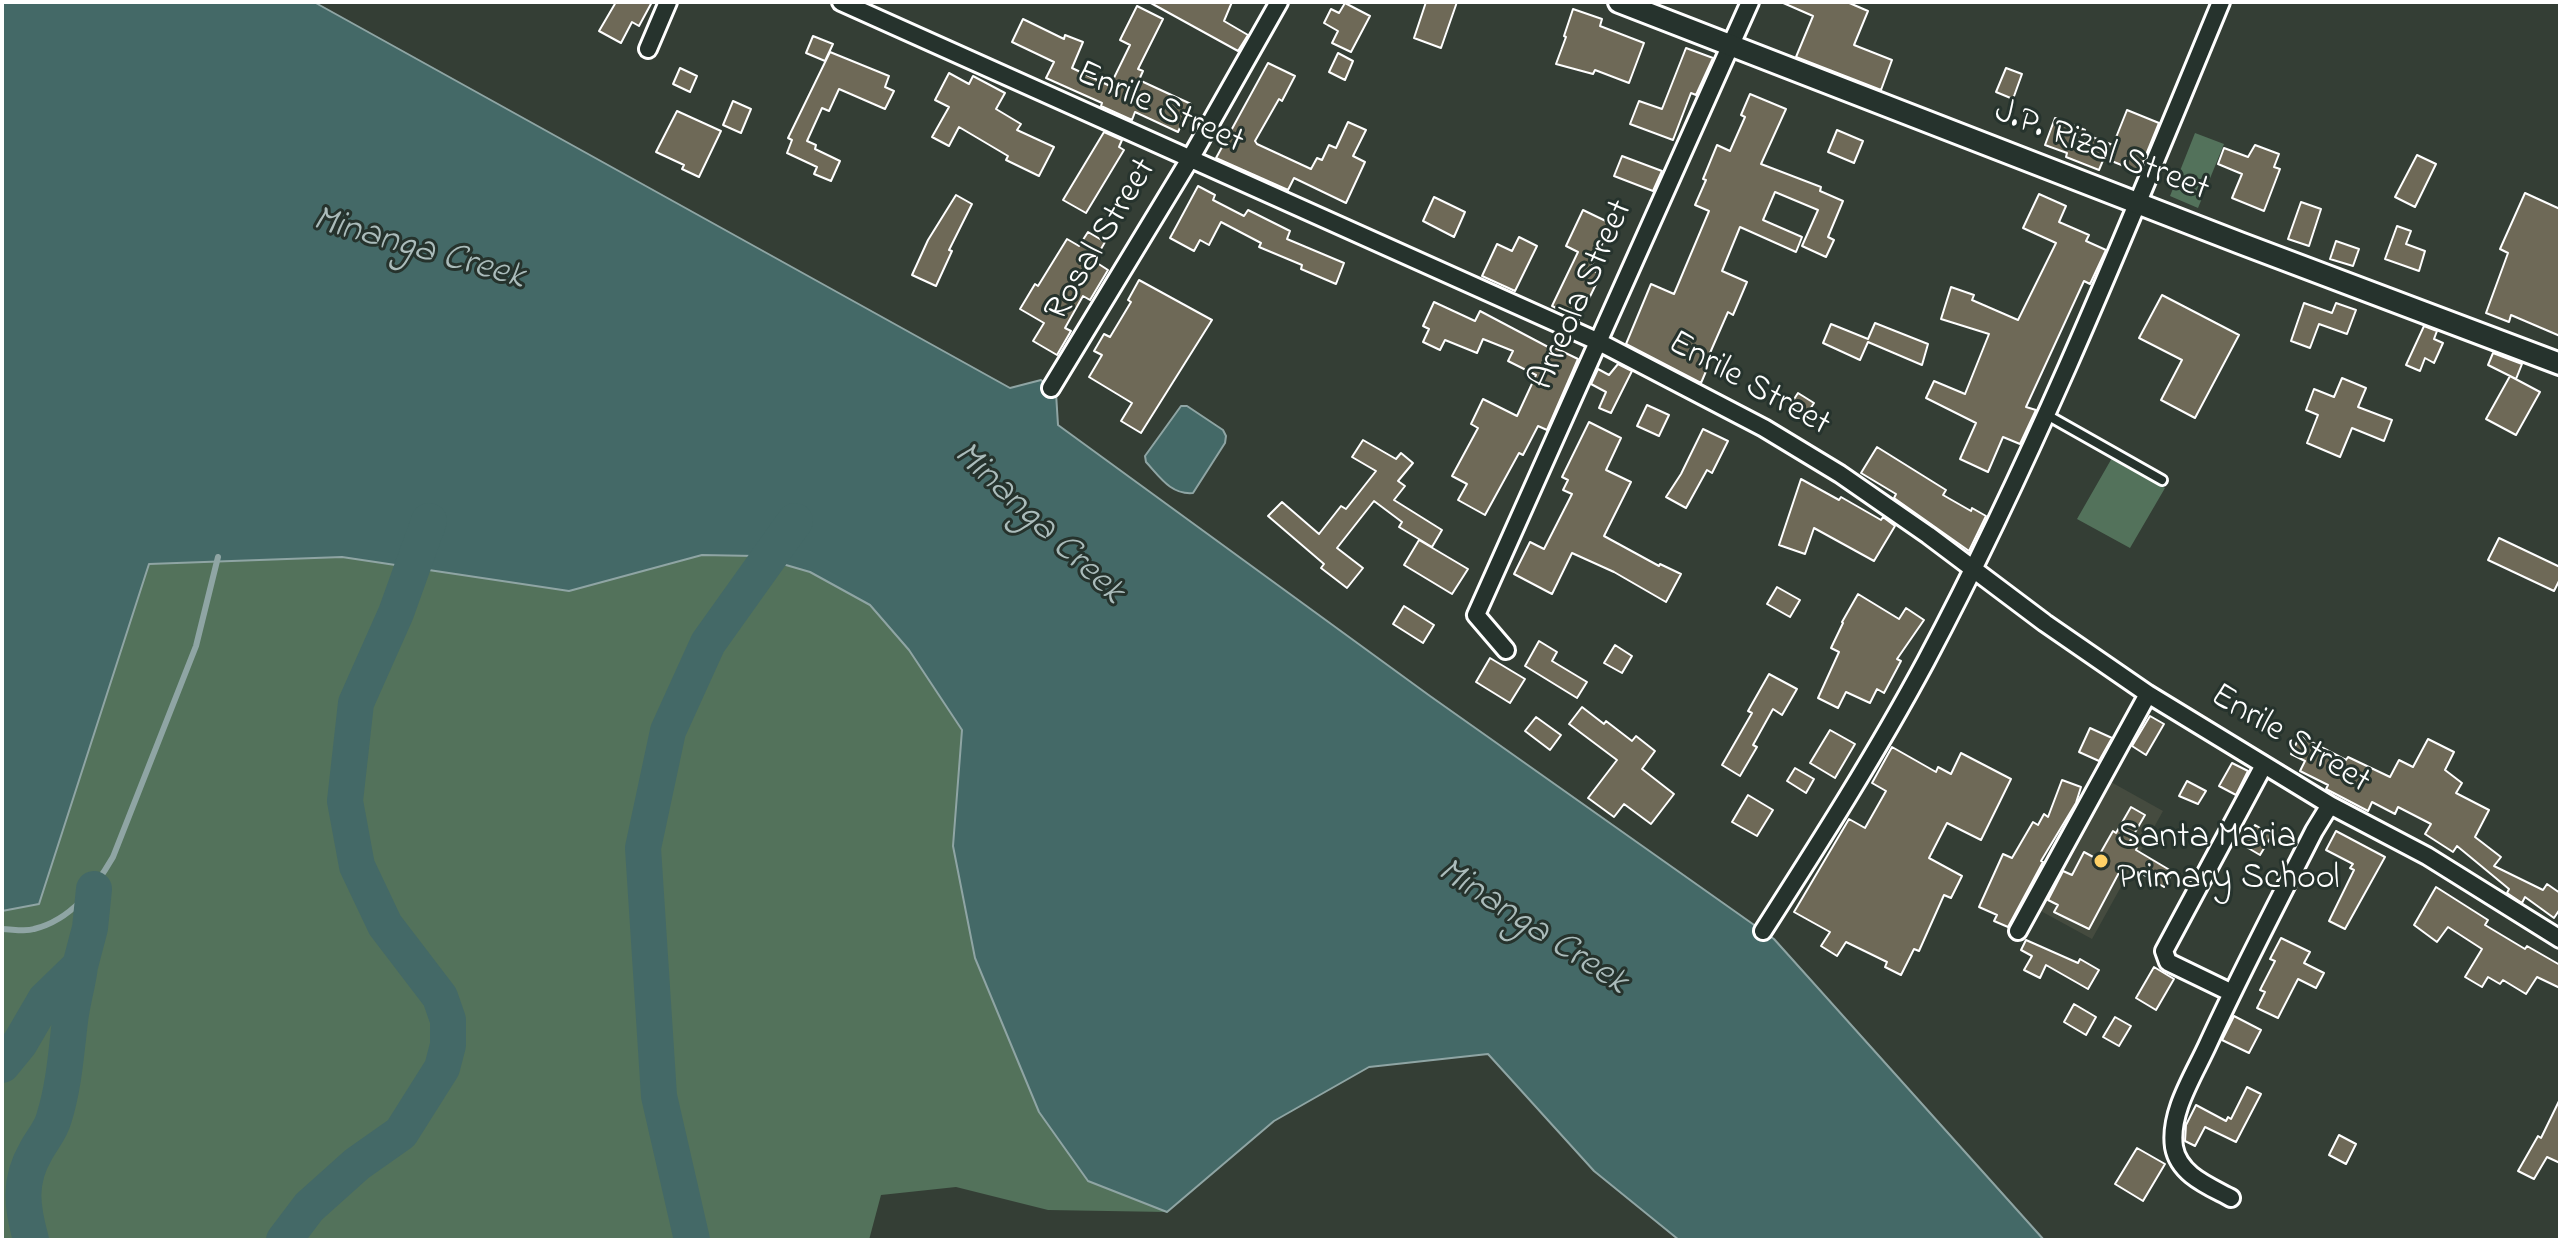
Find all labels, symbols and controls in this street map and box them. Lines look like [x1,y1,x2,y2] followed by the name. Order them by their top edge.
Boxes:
[1068,54,1250,166] street label: Enrile Street
[1987,92,2215,214] street label: J.P. Rizal Street
[1038,152,1168,330] street label: Rosal Street
[1523,194,1645,398] street label: Arreola Street
[307,199,529,303] water label: Minanga Creek
[1659,324,1837,448] street label: Enrile Street
[942,434,1132,616] water label: Minanga Creek
[2201,676,2377,806] street label: Enrile Street
[2117,818,2339,903] place label: Santa Maria Primary School
[1427,850,1635,1008] water label: Minanga Creek
[2092,852,2110,870] marker: Santa Maria Primary School

